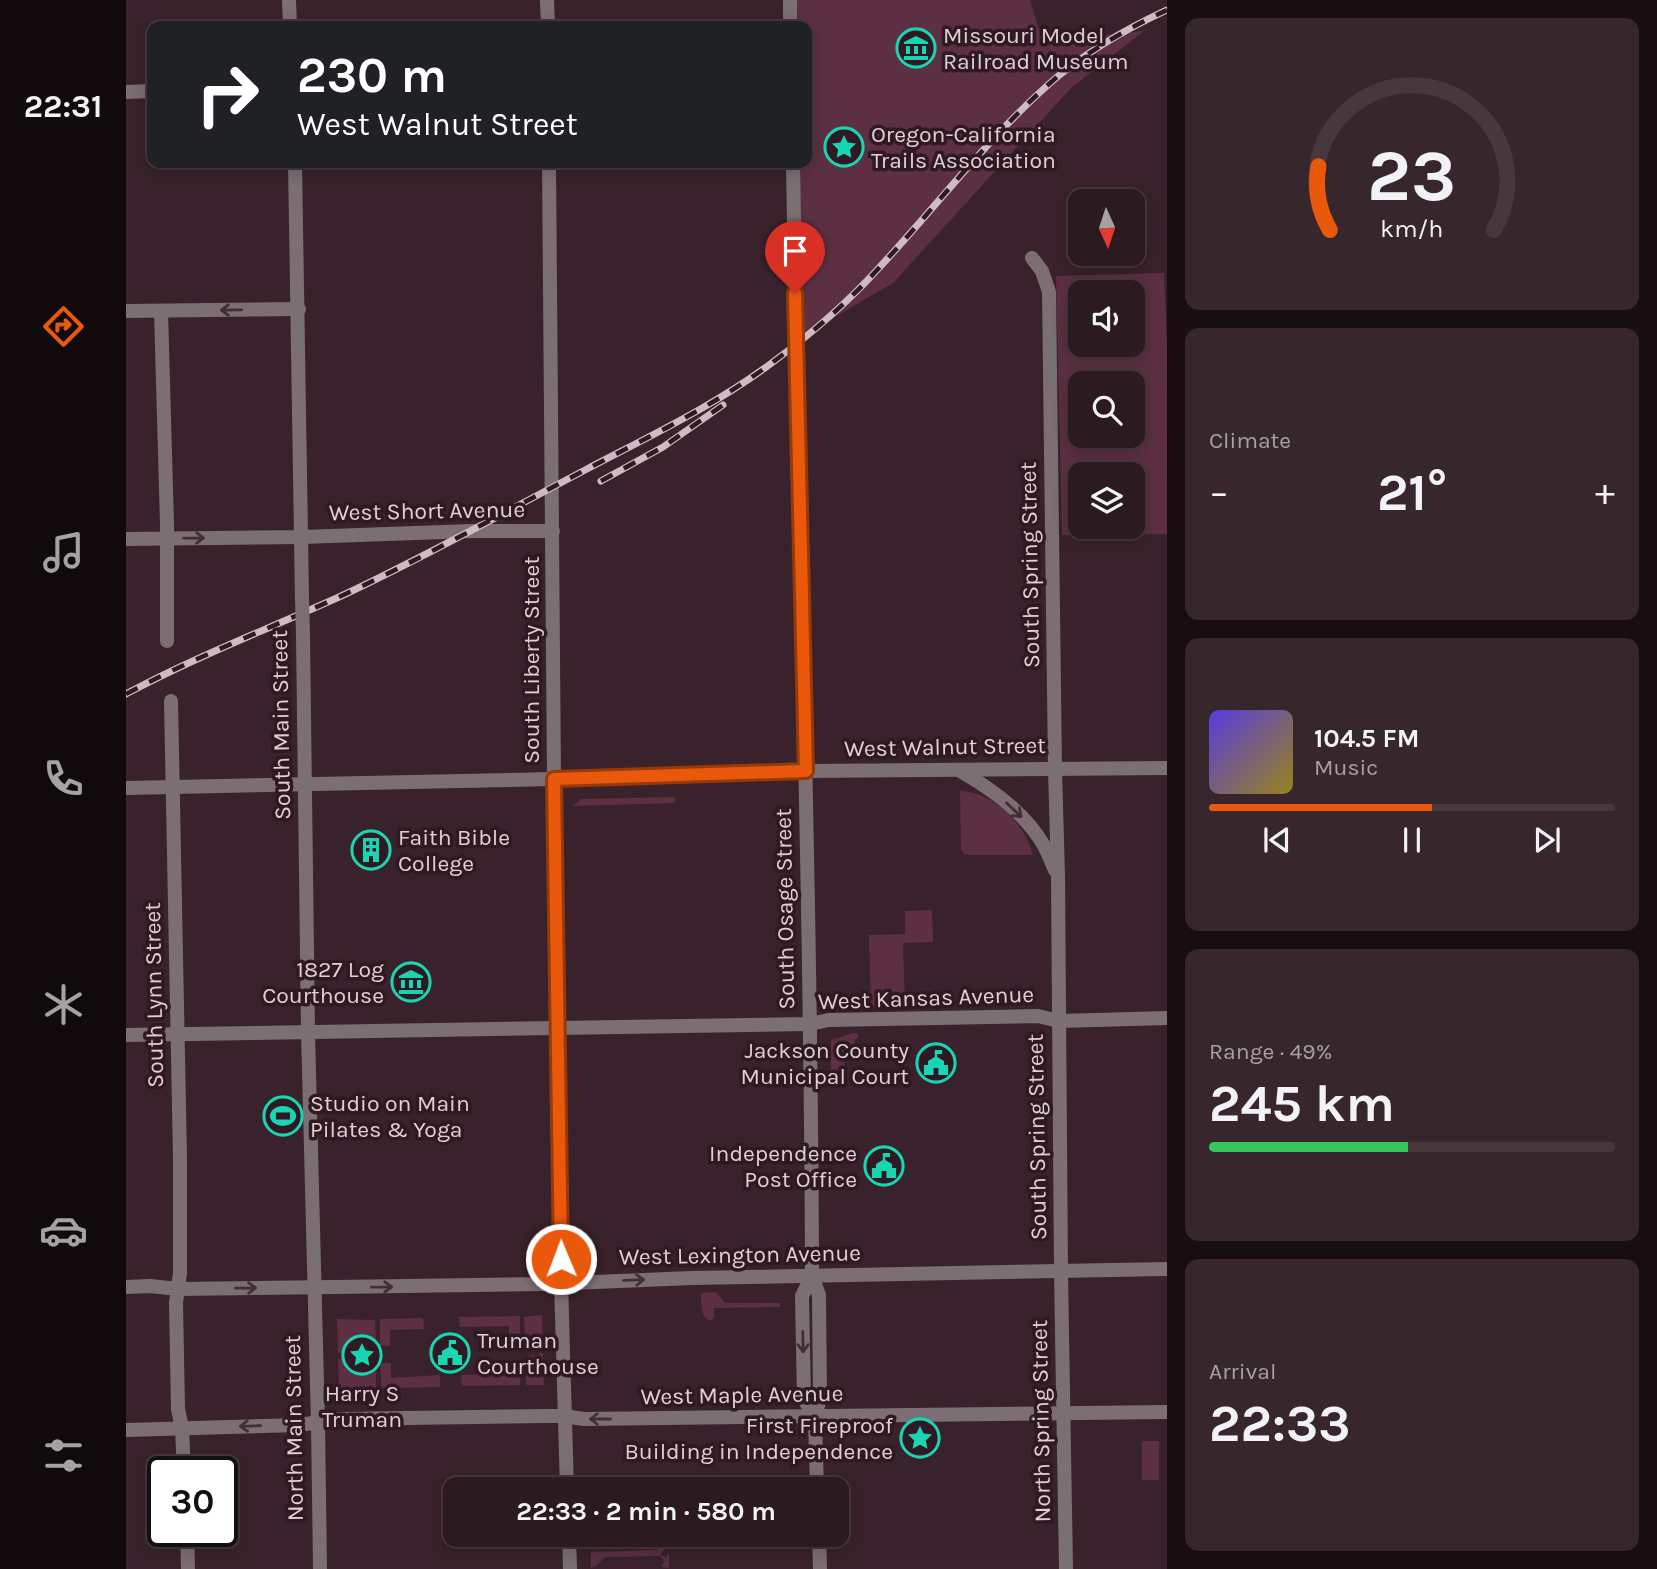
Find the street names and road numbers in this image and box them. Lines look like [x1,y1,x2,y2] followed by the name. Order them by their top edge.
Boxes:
[1015,461,1045,668] street label: South Spring Street
[329,496,525,526] street label: West Short Avenue
[518,556,545,764] street label: South Liberty Street
[266,630,296,820] street label: South Main Street
[844,732,1046,762] street label: West Walnut Street
[770,808,800,1010] street label: South Osage Street
[139,902,169,1088] street label: South Lynn Street
[817,981,1035,1015] street label: West Kansas Avenue
[1022,1033,1052,1240] street label: South Spring Street
[619,1239,861,1271] street label: West Lexington Avenue
[1026,1319,1056,1523] street label: North Spring Street
[279,1334,309,1521] street label: North Main Street
[640,1380,844,1410] street label: West Maple Avenue

